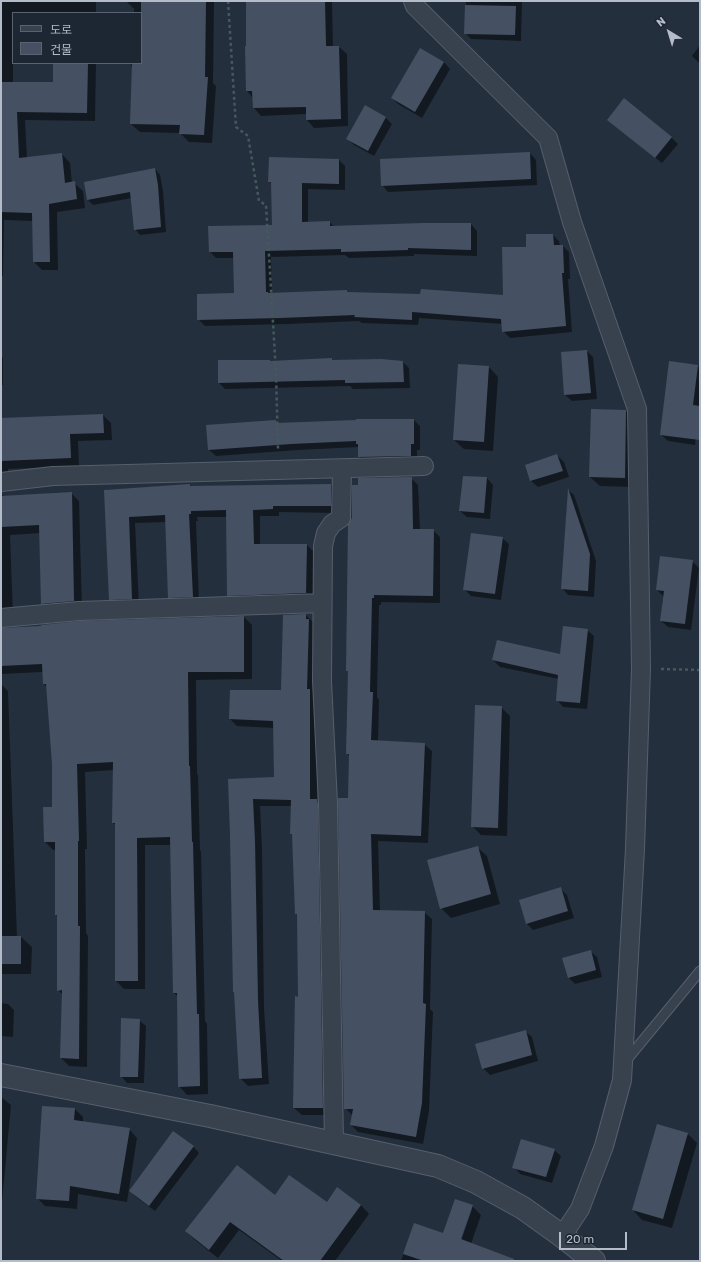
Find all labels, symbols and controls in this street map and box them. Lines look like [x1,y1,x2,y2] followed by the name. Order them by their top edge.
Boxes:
[12,12,142,64] legend
[649,12,689,52] north arrow
[654,15,668,30] text: N
[50,23,72,37] text: 도로
[50,43,72,57] text: 건물
[561,1224,629,1250] scale bar
[566,1232,594,1246] text: 20 m

